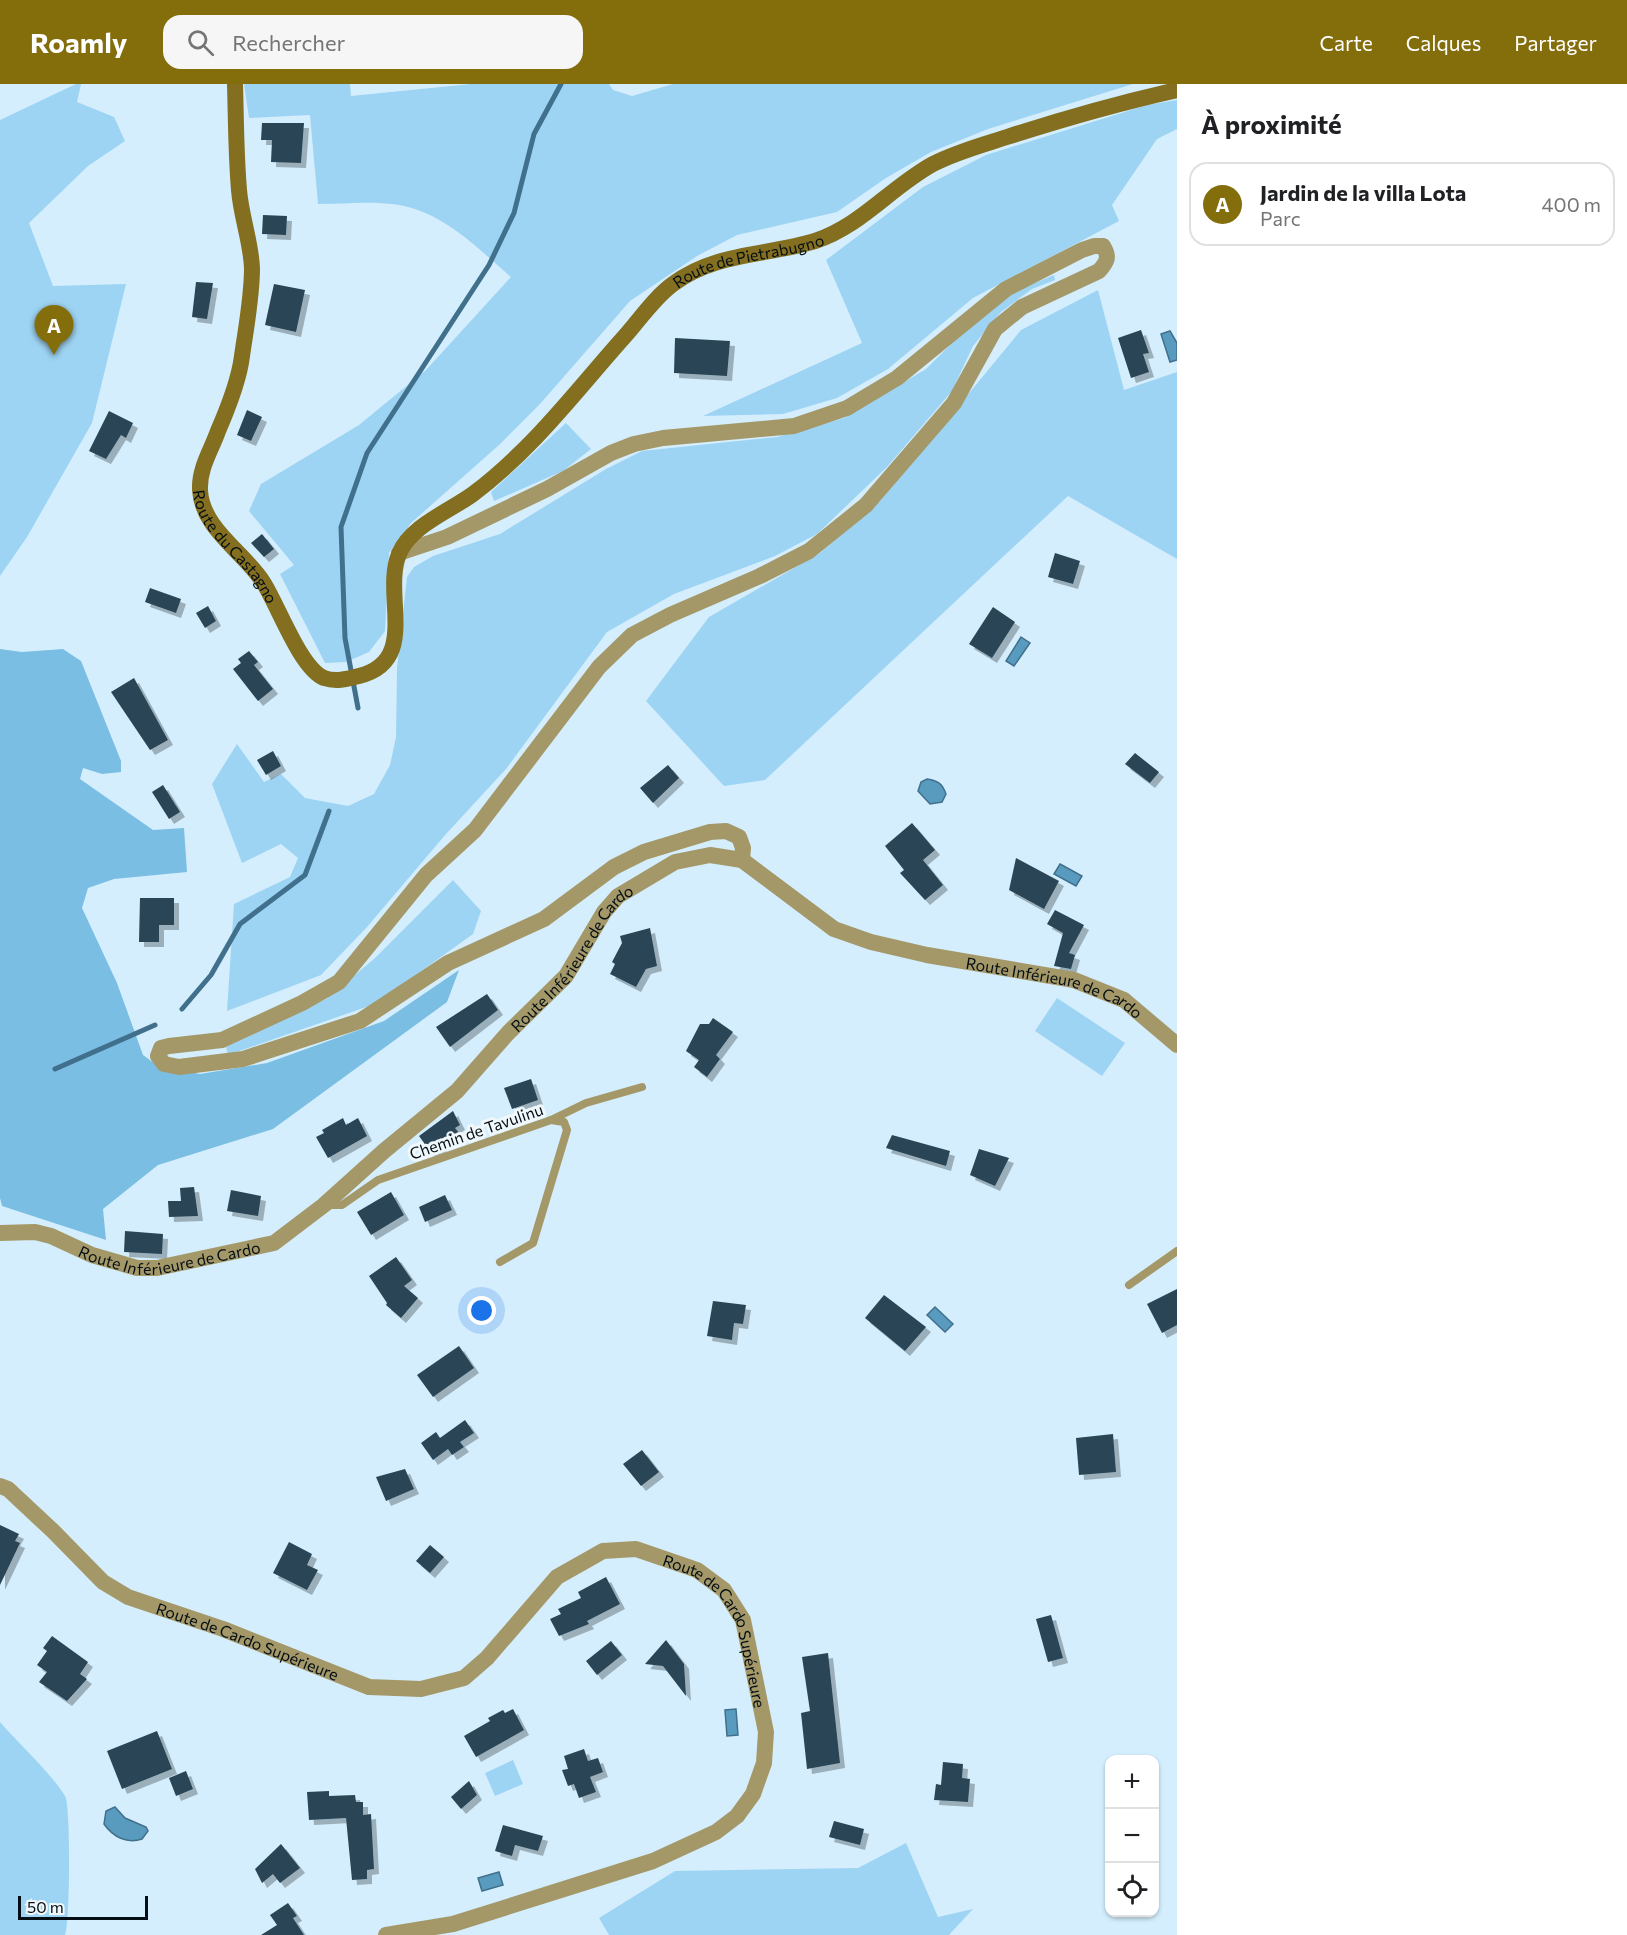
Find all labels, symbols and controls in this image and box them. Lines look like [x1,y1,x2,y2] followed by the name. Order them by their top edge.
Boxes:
[163,15,583,69] search box
[30,25,127,59] text: Roamly
[184,26,217,59] icon: search
[232,29,345,56] text: Rechercher
[1320,30,1373,55] text: Carte
[1406,30,1481,55] text: Calques
[1514,30,1597,55] text: Partager
[1201,108,1342,139] text: À proximité
[1260,179,1466,206] text: Jardin de la villa Lota
[1215,192,1230,216] text: A
[1542,192,1601,216] text: 400 m
[1260,206,1301,230] text: Parc
[669,229,826,291] street label: Route de Pietrabugno
[34,306,74,355] pin: A
[190,488,282,606] street label: Route du Castagno
[506,880,636,1035] street label: Route Inférieure de Cardo
[965,952,1147,1022] street label: Route Inférieure de Cardo
[407,1099,545,1163] street label: Chemin de Tavulinu
[76,1235,262,1255] street label: Route Inférieure de Cardo
[76,1237,262,1278] text: Route Inférieure de Cardo
[467,1296,496,1325] your location
[661,1550,770,1709] street label: Route de Cardo Supérieure
[154,1598,342,1684] street label: Route de Cardo Supérieure
[1105,1755,1159,1917] map controls
[1105,1755,1159,1809] button: +
[1105,1809,1159,1863] button: −
[1105,1863,1159,1917] button: locate
[18,1893,148,1920] scale bar
[27,1897,64,1916] text: 50 m

